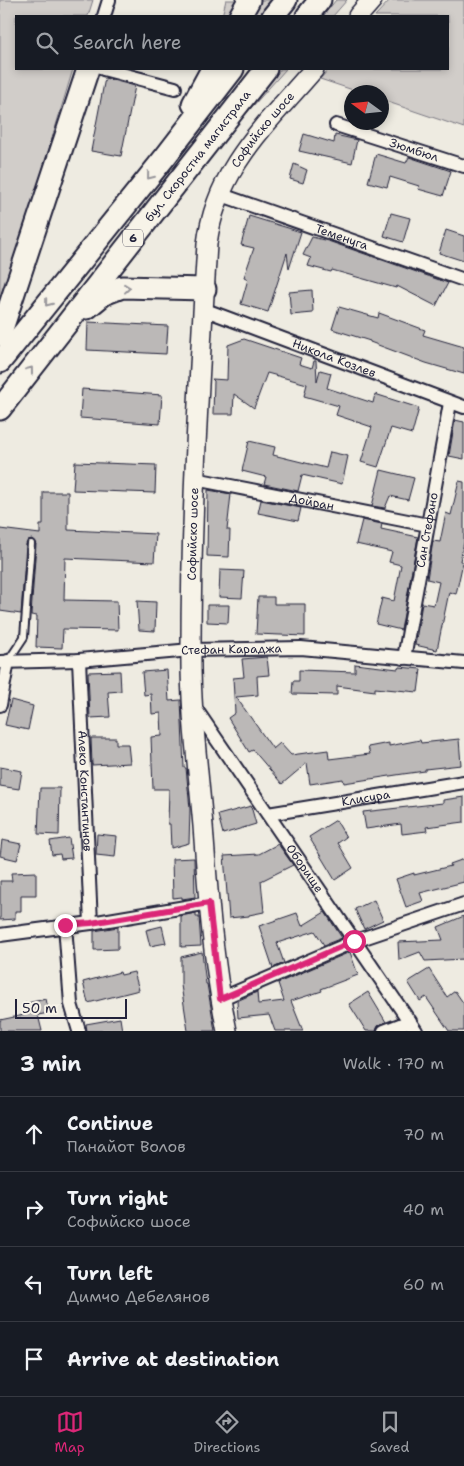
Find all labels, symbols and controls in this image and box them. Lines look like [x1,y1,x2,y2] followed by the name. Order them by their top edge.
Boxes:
[15,15,449,70] search box
[33,29,61,57] icon: search
[73,30,182,55] text: Search here
[344,85,389,130] north arrow
[141,87,255,225] street label: бул. Скоростна магистрала
[228,88,298,171] street label: Софийско шосе
[388,135,441,165] street label: Зюмбюл
[146,171,155,180] one-way arrow
[313,220,371,254] street label: Теменуга
[123,230,143,247] road number: 6
[123,282,131,293] one-way arrow
[45,297,53,306] one-way arrow
[290,335,378,381] street label: Никола Козлев
[24,367,32,376] one-way arrow
[184,487,202,581] street label: Софийско шосе
[288,490,335,514] street label: Дойран
[412,491,442,569] street label: Сан Стефано
[181,640,283,659] street label: Стефан Караджа
[74,730,96,852] street label: Алеко Константинов
[340,786,392,810] street label: Клисура
[283,841,327,896] street label: Оборище
[54,914,77,937] route end
[343,930,366,953] route start
[15,996,128,1019] scale bar
[22,999,57,1017] text: 50 m
[20,1050,81,1078] text: 3 min
[343,1053,444,1074] text: Walk · 170 m
[67,1111,153,1136] text: Continue
[20,1120,48,1148] icon: ahead
[403,1124,444,1145] text: 70 m
[67,1136,186,1157] text: Панайот Волов
[67,1186,168,1211] text: Turn right
[20,1195,48,1223] icon: right
[402,1199,444,1220] text: 40 m
[67,1211,191,1232] text: Софийско шосе
[67,1261,153,1286] text: Turn left
[20,1270,48,1298] icon: left
[403,1274,444,1295] text: 60 m
[67,1286,210,1307] text: Димчо Дебелянов
[20,1345,48,1373] icon: arrive
[67,1347,279,1372] text: Arrive at destination
[55,1408,85,1456] tab: Map
[194,1408,260,1456] tab: Directions
[370,1408,409,1456] tab: Saved

